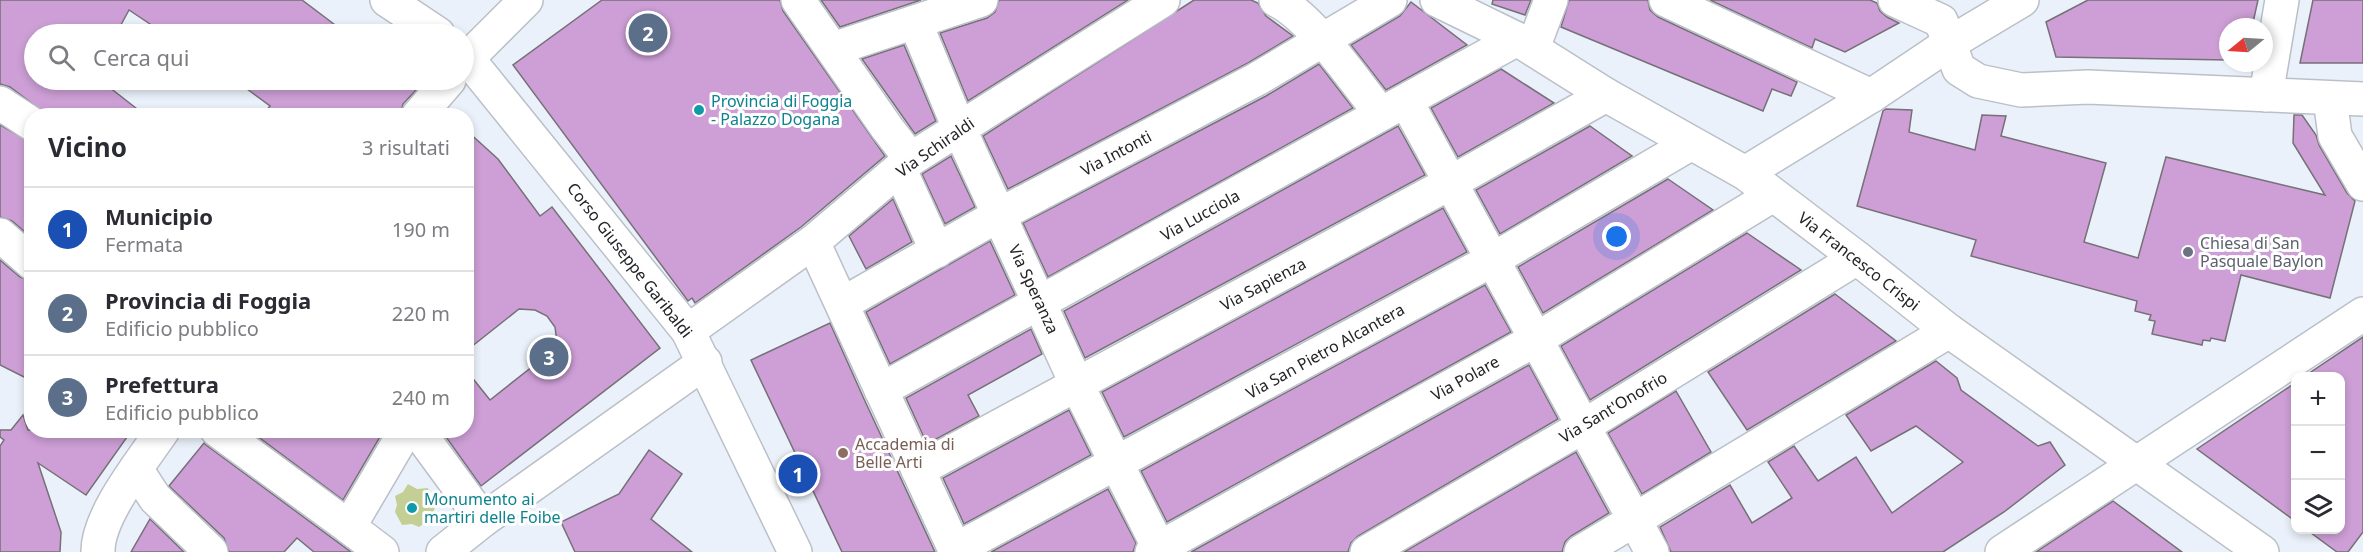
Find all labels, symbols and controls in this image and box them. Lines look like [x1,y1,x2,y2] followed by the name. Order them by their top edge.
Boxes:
[628,10,668,56] pin: 2
[2219,18,2273,72] north arrow
[24,24,474,90] search box
[45,41,78,74] icon: search
[93,42,189,72] text: Cerca qui
[711,90,852,130] place label: Provincia di Foggia - Palazzo Dogana
[692,103,706,117] marker: Provincia di Foggia - Palazzo Dogana
[892,112,978,182] street label: Via Schiraldi
[1077,125,1155,181] street label: Via Intonti
[48,129,127,165] text: Vicino
[362,134,450,161] text: 3 risultati
[562,178,698,342] street label: Corso Giuseppe Garibaldi
[1156,184,1244,246] street label: Via Lucciola
[105,201,213,231] text: Municipio
[1794,207,1924,315] street label: Via Francesco Crispi
[62,216,73,243] text: 1
[392,216,450,243] text: 190 m
[1602,222,1631,251] your location
[105,231,183,258] text: Fermata
[2200,232,2324,272] place label: Chiesa di San Pasquale Baylon
[1004,241,1064,337] street label: Via Speranza
[2181,245,2195,259] marker: Chiesa di San Pasquale Baylon
[1216,252,1310,316] street label: Via Sapienza
[105,285,311,315] text: Provincia di Foggia
[1242,298,1408,404] street label: Via San Pietro Alcantera
[62,300,73,327] text: 2
[392,300,450,327] text: 220 m
[105,315,259,342] text: Edificio pubblico
[530,334,568,380] pin: 3
[1427,350,1503,406] street label: Via Polare
[1555,366,1671,448] street label: Via Sant'Onofrio
[105,369,219,399] text: Prefettura
[2291,372,2345,534] map controls
[2291,372,2345,426] button: +
[62,384,73,411] text: 3
[392,384,450,411] text: 240 m
[105,399,259,426] text: Edificio pubblico
[2291,426,2345,480] button: −
[855,433,955,473] place label: Accademia di Belle Arti
[836,446,850,460] marker: Accademia di Belle Arti
[778,452,818,496] pin: 1
[2291,480,2345,534] button: layers
[424,488,561,528] place label: Monumento ai martiri delle Foibe
[405,501,419,515] marker: Monumento ai martiri delle Foibe

